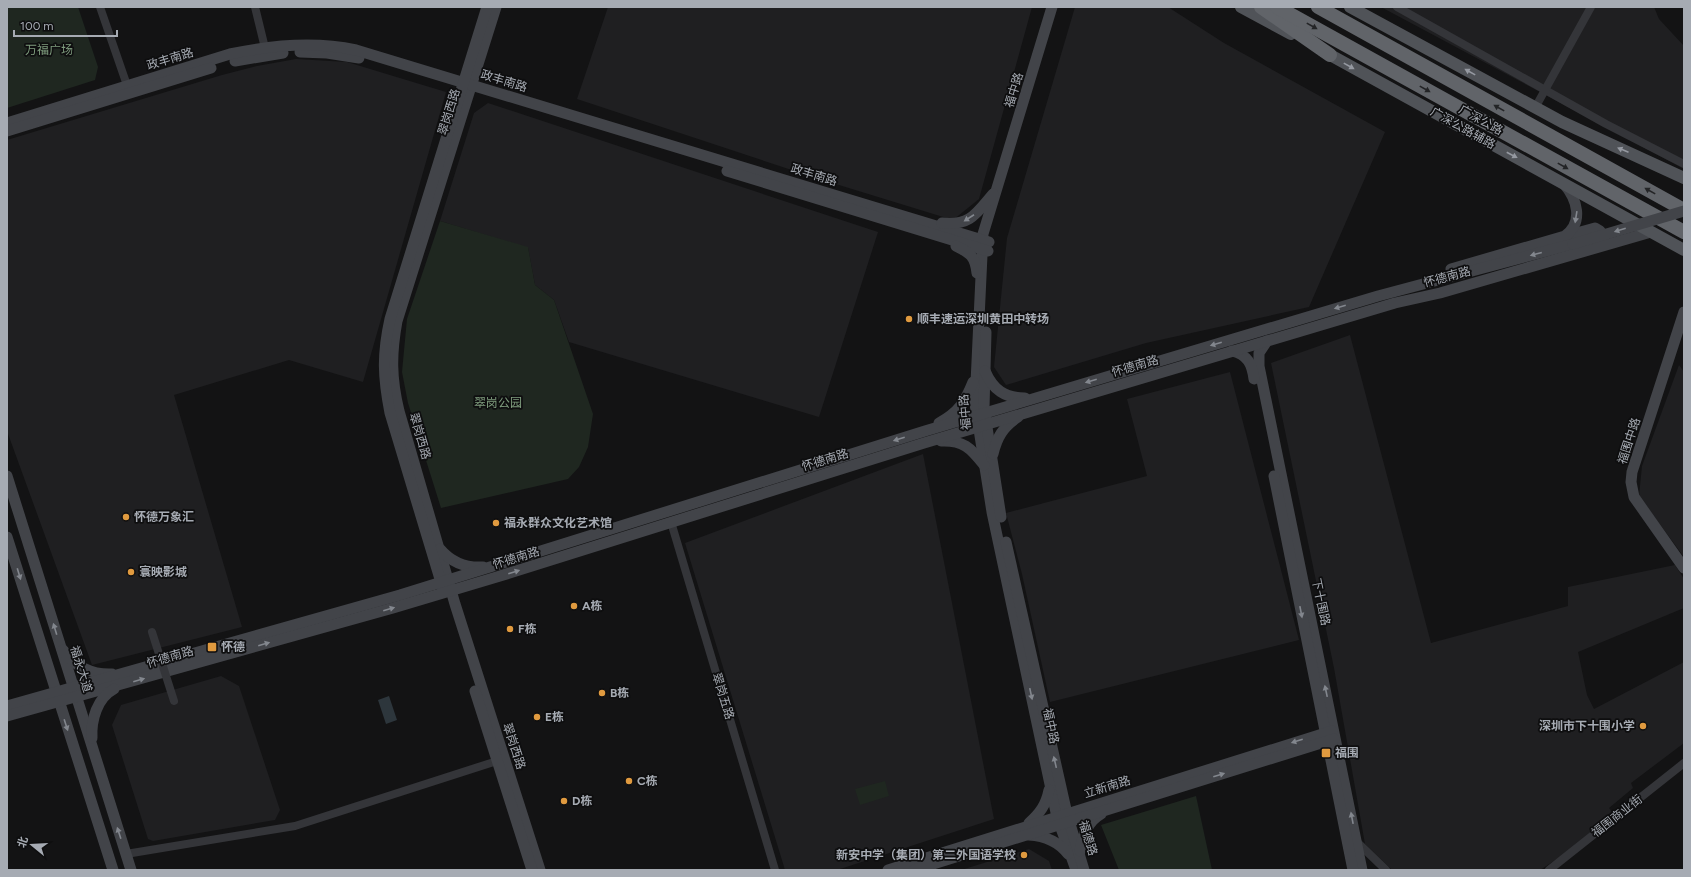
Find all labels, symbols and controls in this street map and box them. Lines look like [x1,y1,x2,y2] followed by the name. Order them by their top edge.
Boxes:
[14,12,117,38] scale bar
[20,19,54,33] text: 100 m
[1306,22,1317,29] one-way arrow
[25,43,73,57] park label: 万福广场
[145,45,195,73] street label: 政丰南路
[1343,62,1355,69] one-way arrow
[479,67,529,95] street label: 政丰南路
[1464,69,1476,76] one-way arrow
[1002,71,1026,109] street label: 福中路
[1420,85,1431,92] one-way arrow
[435,87,463,137] street label: 翠岗西路
[1457,102,1505,138] street label: 广深公路
[1428,104,1498,152] street label: 广深公路辅路
[1493,104,1505,111] one-way arrow
[1618,147,1629,153] one-way arrow
[1506,152,1518,158] one-way arrow
[789,161,839,189] street label: 政丰南路
[1557,162,1569,169] one-way arrow
[1644,187,1656,194] one-way arrow
[1573,211,1579,223] one-way arrow
[963,215,974,222] one-way arrow
[1614,227,1626,233] one-way arrow
[1529,251,1541,257] one-way arrow
[1422,264,1472,290] street label: 怀德南路
[1334,304,1346,310] one-way arrow
[917,312,1049,326] place label: 顺丰速运深圳黄田中转场
[904,314,914,324] marker: 顺丰速运深圳黄田中转场
[1209,341,1221,347] one-way arrow
[1110,353,1160,379] street label: 怀德南路
[1085,378,1097,384] one-way arrow
[956,393,974,431] street label: 福中路
[474,396,522,410] park label: 翠岗公园
[407,411,433,461] street label: 翠岗西路
[1615,416,1643,466] street label: 福围中路
[893,436,905,442] one-way arrow
[800,446,850,474] street label: 怀德南路
[134,510,194,524] place label: 怀德万象汇
[121,512,131,522] marker: 怀德万象汇
[504,516,612,530] place label: 福永群众文化艺术馆
[491,518,501,528] marker: 福永群众文化艺术馆
[491,544,541,572] street label: 怀德南路
[139,565,187,579] place label: 寰映影城
[126,567,136,577] marker: 寰映影城
[16,568,22,580] one-way arrow
[508,569,520,575] one-way arrow
[1309,577,1333,627] street label: 下十围路
[582,599,603,613] place label: A栋
[569,601,579,611] marker: A栋
[384,606,396,612] one-way arrow
[1298,606,1304,618] one-way arrow
[52,622,58,634] one-way arrow
[518,622,537,636] place label: F栋
[505,624,515,634] marker: F栋
[221,640,245,654] place label: 怀德
[206,641,218,653] marker: 怀德
[258,641,270,647] one-way arrow
[67,644,95,694] street label: 福永大道
[145,644,195,670] street label: 怀德南路
[709,671,737,721] street label: 翠岗五路
[133,677,145,683] one-way arrow
[1323,684,1329,697] one-way arrow
[610,686,629,700] place label: B栋
[597,688,607,698] marker: B栋
[1028,688,1034,700] one-way arrow
[1040,707,1062,745] street label: 福中路
[545,710,564,724] place label: E栋
[532,712,542,722] marker: E栋
[63,719,69,731] one-way arrow
[1539,719,1635,733] place label: 深圳市下十围小学
[500,721,528,771] street label: 翠岗西路
[1638,721,1648,731] marker: 深圳市下十围小学
[1291,739,1303,745] one-way arrow
[1335,746,1359,760] place label: 福围
[1320,747,1332,759] marker: 福围
[1052,756,1058,768] one-way arrow
[1213,772,1225,778] one-way arrow
[1082,773,1132,801] street label: 立新南路
[637,774,658,788] place label: C栋
[624,776,634,786] marker: C栋
[1589,792,1645,840] street label: 福围商业街
[572,794,592,808] place label: D栋
[559,796,569,806] marker: D栋
[1349,812,1355,824] one-way arrow
[1076,819,1100,857] street label: 福德路
[12,825,52,865] north arrow
[116,826,122,838] one-way arrow
[15,835,31,849] text: 北
[836,848,1016,862] place label: 新安中学（集团）第二外国语学校
[1019,850,1029,860] marker: 新安中学（集团）第二外国语学校

